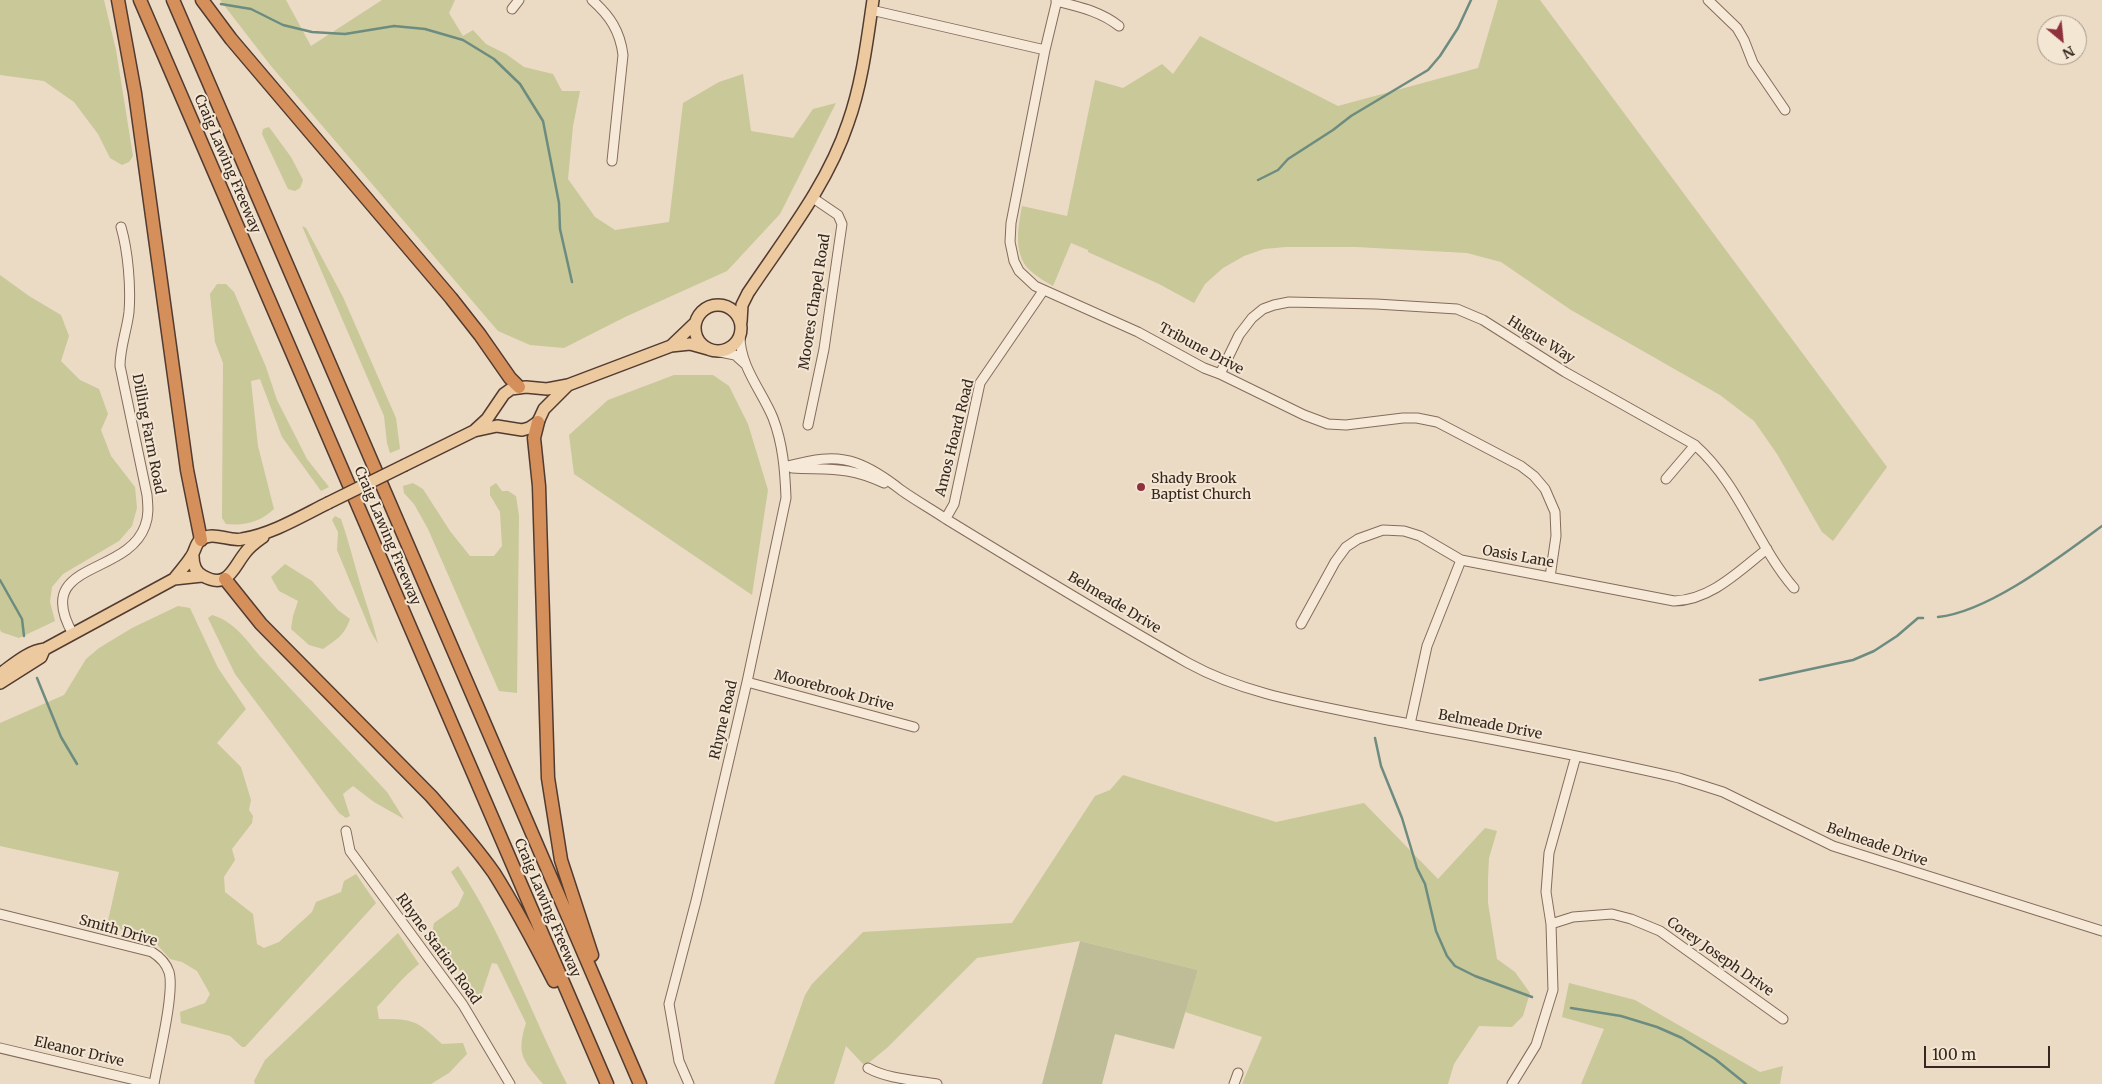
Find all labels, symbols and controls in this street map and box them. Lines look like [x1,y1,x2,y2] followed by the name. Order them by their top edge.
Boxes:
[2037,15,2087,65] north arrow
[2059,42,2078,63] text: N
[190,92,264,236] street label: Craig Lawing Freeway
[796,233,834,371] street label: Moores Chapel Road
[1504,313,1578,367] street label: Hugue Way
[1156,320,1246,378] street label: Tribune Drive
[128,372,168,496] street label: Dilling Farm Road
[932,377,978,499] street label: Amos Hoard Road
[350,464,424,608] street label: Craig Lawing Freeway
[1151,471,1251,504] place label: Shady Brook Baptist Church
[1135,481,1147,493] marker: Shady Brook Baptist Church
[1481,542,1555,572] street label: Oasis Lane
[1064,569,1164,637] street label: Belmeade Drive
[772,667,896,715] street label: Moorebrook Drive
[707,679,741,761] street label: Rhyne Road
[1437,707,1543,743] street label: Belmeade Drive
[1824,820,1930,870] street label: Belmeade Drive
[510,836,584,980] street label: Craig Lawing Freeway
[392,890,484,1008] street label: Rhyne Station Road
[77,912,159,950] street label: Smith Drive
[1663,914,1777,1000] street label: Corey Joseph Drive
[33,1034,125,1070] street label: Eleanor Drive
[1927,1036,2053,1068] scale bar
[1932,1045,1976,1064] text: 100 m

